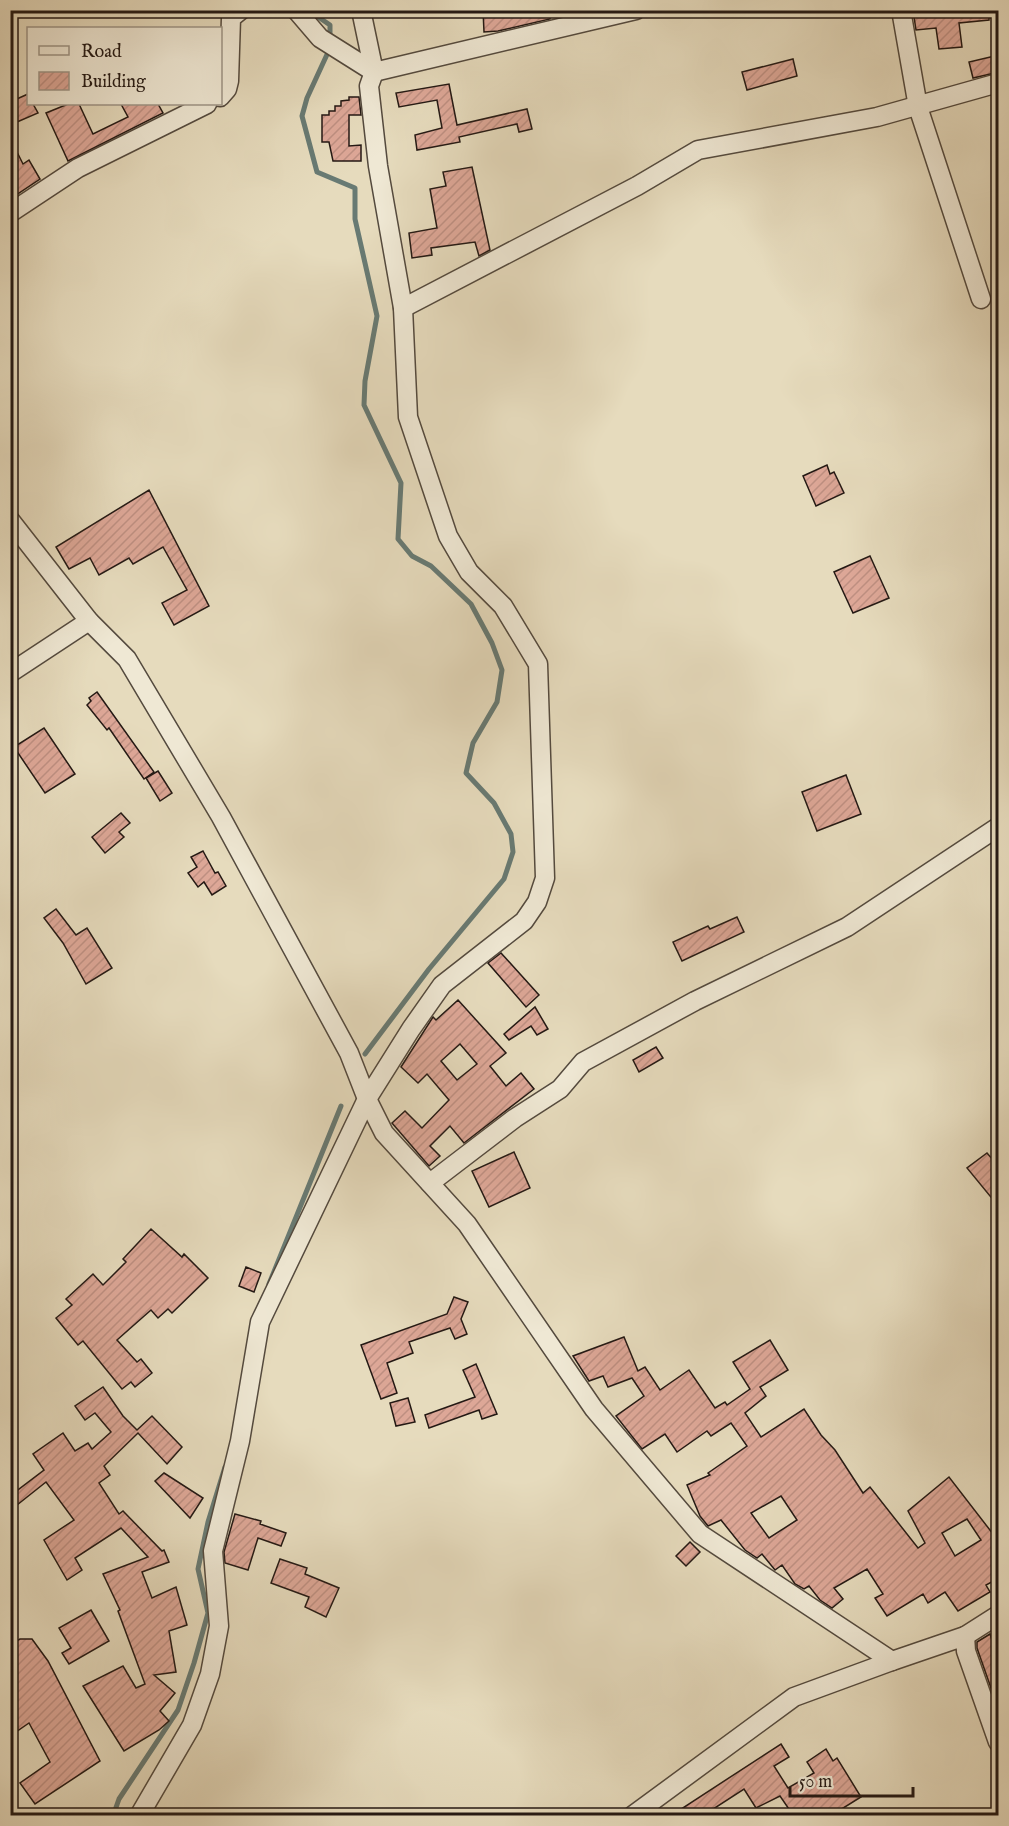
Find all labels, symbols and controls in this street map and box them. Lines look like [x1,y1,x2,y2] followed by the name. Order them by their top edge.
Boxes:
[27,27,222,105] legend
[81,41,122,64] text: Road
[81,71,146,94] text: Building
[790,1760,913,1798] scale bar
[799,1771,832,1794] text: 50 m

